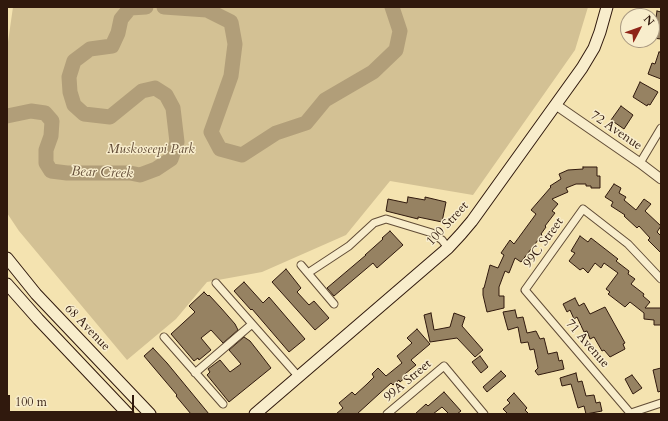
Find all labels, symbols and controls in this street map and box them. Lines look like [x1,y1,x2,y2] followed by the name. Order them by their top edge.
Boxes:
[620,8,660,48] north arrow
[640,12,657,29] text: N
[587,108,645,154] street label: 72 Avenue
[107,142,195,158] park label: Muskoseepi Park
[71,164,133,182] water label: Bear Creek
[424,199,472,249] street label: 100 Street
[521,215,567,271] street label: 99C Street
[61,301,113,355] street label: 68 Avenue
[562,317,612,371] street label: 71 Avenue
[381,357,435,405] street label: 99A Street
[10,387,136,413] scale bar
[15,394,47,410] text: 100 m

